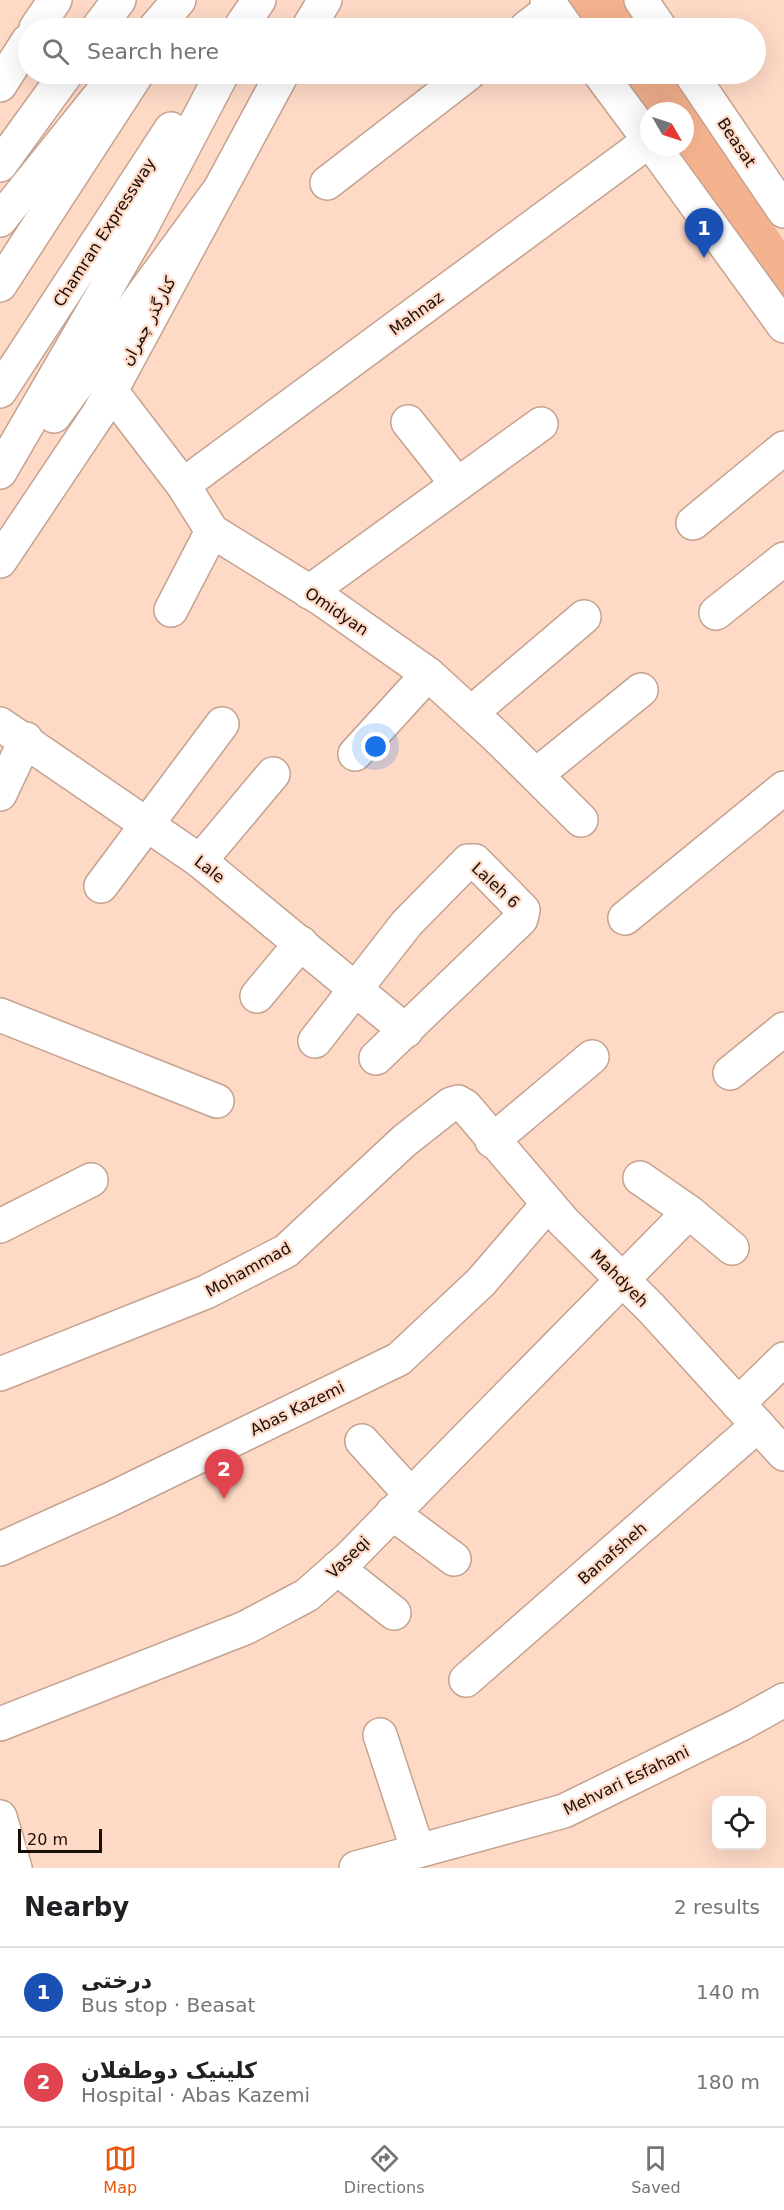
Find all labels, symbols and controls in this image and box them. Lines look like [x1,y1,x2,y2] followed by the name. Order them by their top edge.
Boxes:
[18,18,766,84] search box
[39,35,72,68] icon: search
[87,39,219,64] text: Search here
[640,102,694,156] north arrow
[713,114,760,170] street label: Beasat
[49,154,160,310] street label: Chamran Expressway
[684,208,724,258] pin: 1
[117,273,181,369] street label: کنارگذر چمران
[386,287,447,339] street label: Mahnaz
[301,583,372,639] street label: Omidyan
[361,732,390,761] your location
[191,852,229,887] street label: Lale
[468,858,524,912] street label: Laleh 6
[202,1238,294,1301] street label: Mohammad
[587,1246,652,1311] street label: Mahdyeh
[247,1377,348,1439] street label: Abas Kazemi
[204,1450,244,1499] pin: 2
[574,1518,651,1588] street label: Banafsheh
[323,1532,374,1582] street label: Vaseqi
[560,1742,692,1819] street label: Mehvari Esfahani
[712,1796,766,1850] map controls
[712,1796,766,1850] button: locate
[18,1826,102,1854] scale bar
[27,1830,68,1849] text: 20 m
[24,1892,129,1922] text: Nearby
[674,1895,760,1919] text: 2 results
[81,1968,152,1993] text: درختی
[37,1980,50,2004] text: 1
[696,1980,760,2004] text: 140 m
[81,1993,255,2017] text: Bus stop · Beasat
[81,2058,257,2083] text: کلینیک دوطفلان
[37,2070,50,2094] text: 2
[696,2070,760,2094] text: 180 m
[81,2083,310,2107] text: Hospital · Abas Kazemi
[103,2142,137,2197] tab: Map
[344,2142,424,2197] tab: Directions
[631,2142,681,2197] tab: Saved

